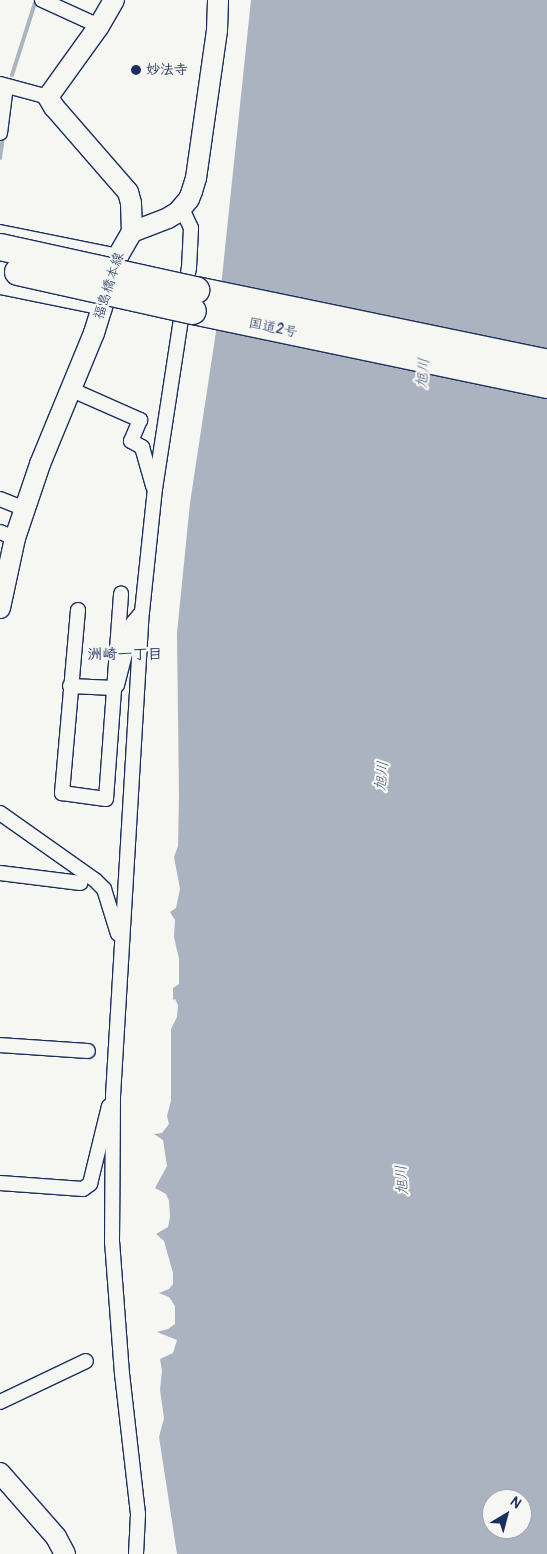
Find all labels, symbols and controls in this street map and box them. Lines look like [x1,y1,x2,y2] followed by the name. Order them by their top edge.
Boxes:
[146,62,188,78] place label: 妙法寺
[130,64,142,76] marker: 妙法寺
[90,250,128,322] street label: 福島橋本線
[247,315,299,341] street label: 国道2号
[412,357,434,389] water label: 旭川
[88,646,162,664] district label: 洲崎一丁目
[371,760,393,792] water label: 旭川
[392,1165,412,1195] water label: 旭川
[482,1489,532,1539] north arrow
[507,1493,525,1512] text: N

